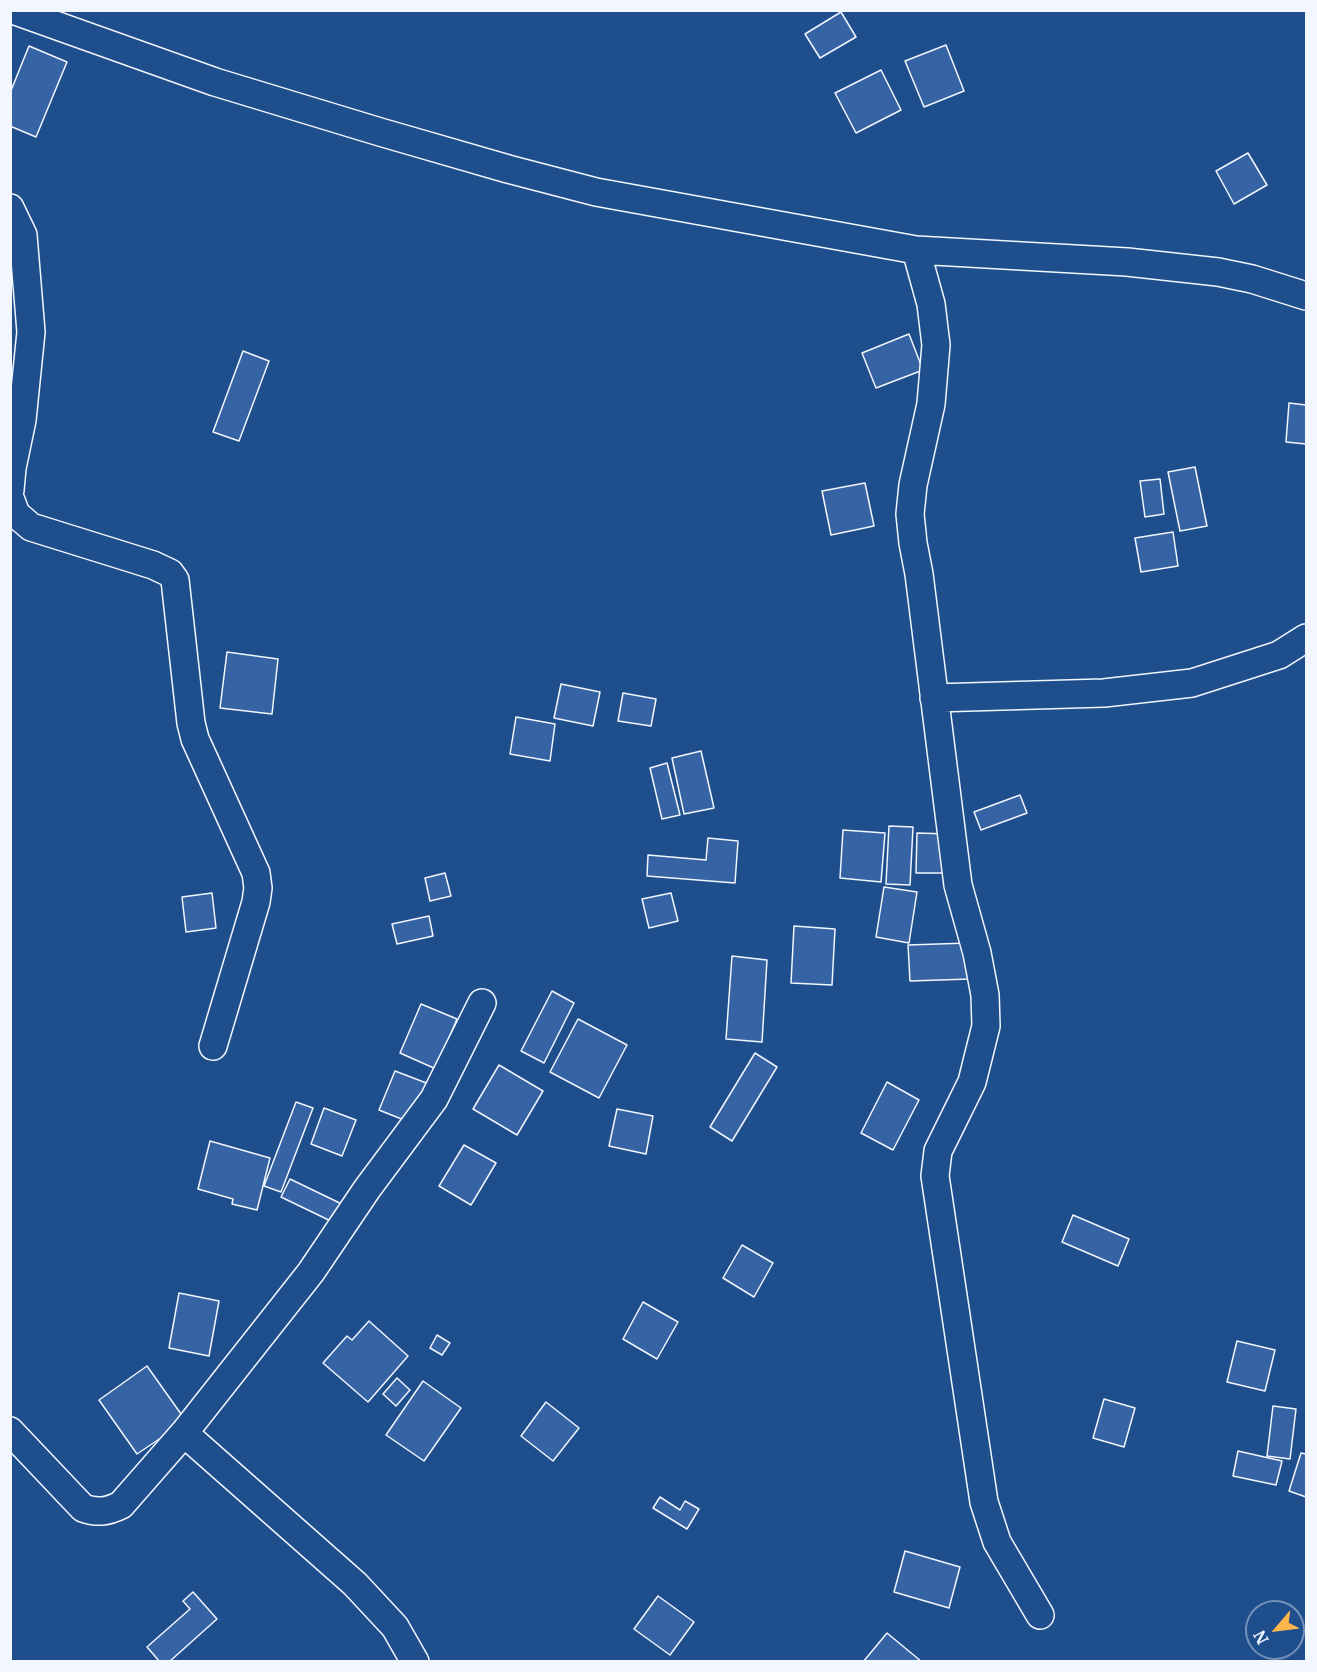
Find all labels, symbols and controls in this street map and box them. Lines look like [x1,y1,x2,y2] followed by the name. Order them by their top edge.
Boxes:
[1245,1600,1305,1660] north arrow
[1249,1627,1273,1648] text: N

